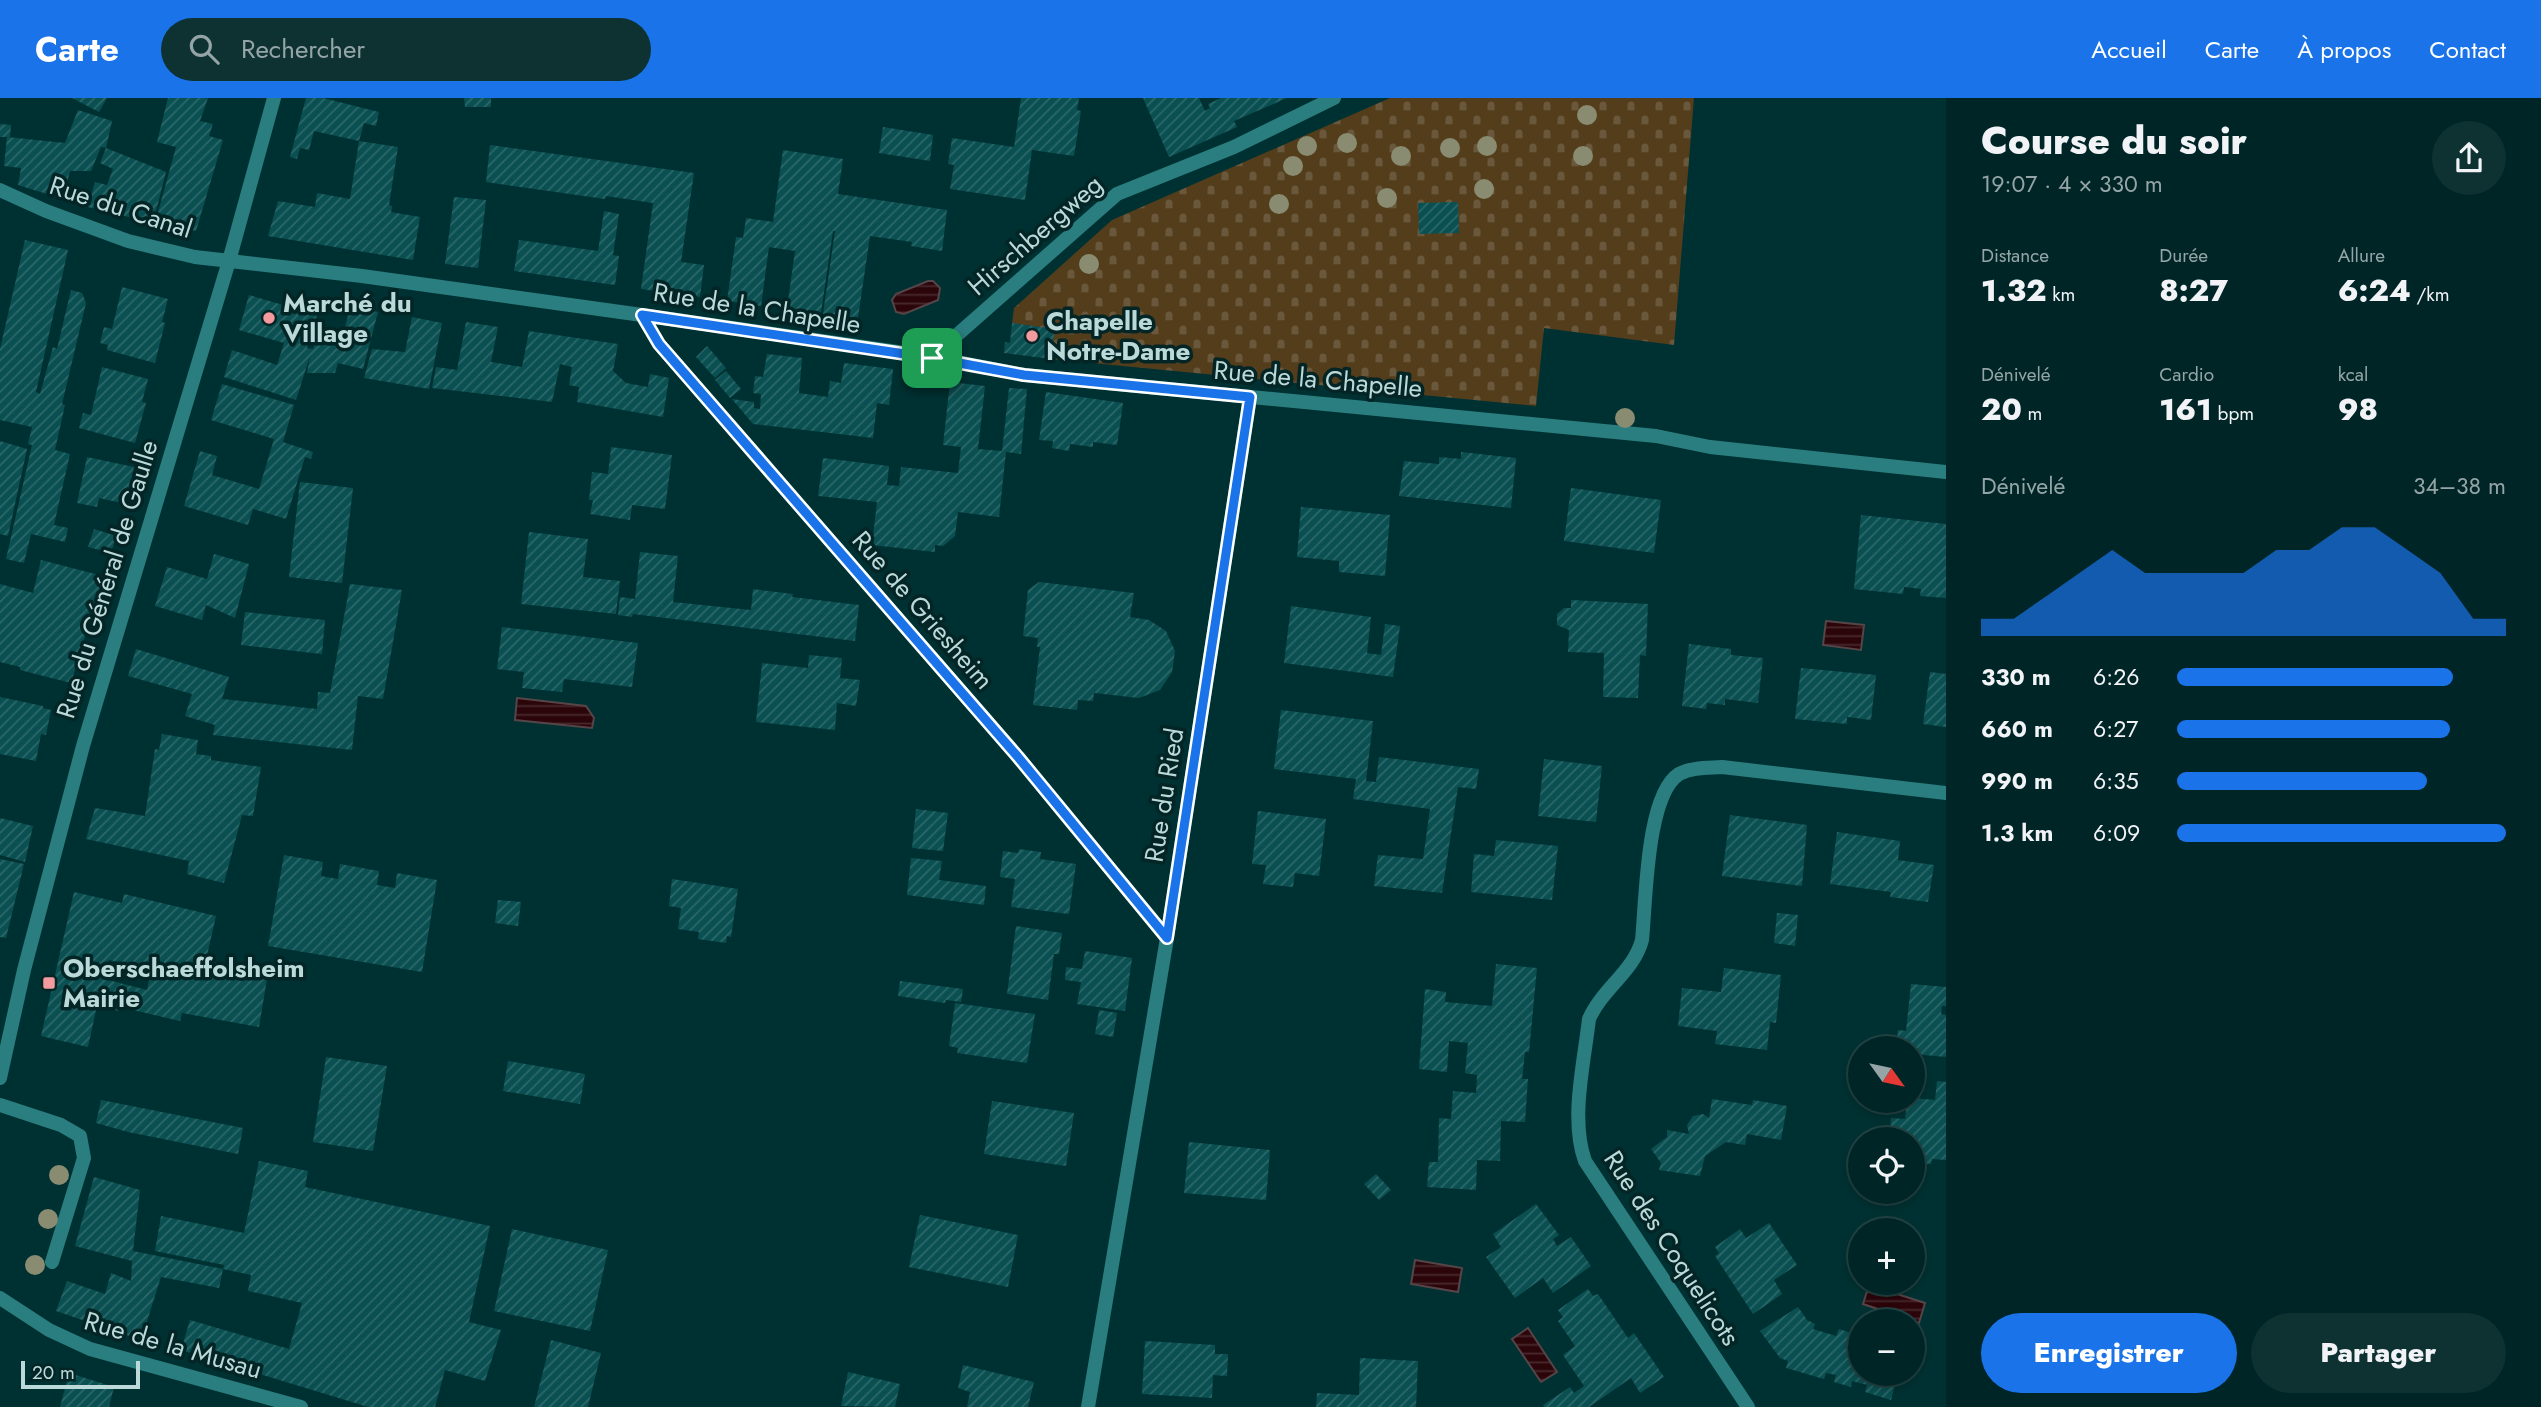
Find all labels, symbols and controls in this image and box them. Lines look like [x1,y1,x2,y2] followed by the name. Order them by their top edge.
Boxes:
[161,18,651,81] search box
[35,26,119,73] text: Carte
[185,30,223,68] icon: search
[241,30,365,68] text: Rechercher
[2091,32,2167,67] text: Accueil
[2205,32,2259,67] text: Carte
[2297,32,2391,67] text: À propos
[2429,32,2506,67] text: Contact
[1981,113,2247,168] text: Course du soir
[2432,121,2506,195] button: share
[45,166,197,248] street label: Rue du Canal
[959,166,1111,304] street label: Hirschbergweg
[1981,167,2163,201] text: 19:07 · 4 × 330 m
[1981,242,2049,269] text: Distance
[2159,242,2208,269] text: Durée
[2338,242,2385,269] text: Allure
[1981,269,2046,312] text: 1.32
[2159,269,2228,312] text: 8:27
[2338,269,2411,312] text: 6:24
[651,273,863,343] street label: Rue de la Chapelle
[2046,281,2075,308] text: km
[2411,281,2450,308] text: /km
[282,284,412,352] place label: Marché du Village
[1046,302,1191,370] place label: Chapelle Notre-Dame
[261,310,277,326] marker: Marché du Village
[902,328,962,388] pin
[1024,328,1040,344] marker: Chapelle Notre-Dame
[913,339,951,377] icon: arrive
[1212,351,1424,407] street label: Rue de la Chapelle
[1981,361,2051,388] text: Dénivelé
[2159,361,2214,388] text: Cardio
[2338,361,2368,388] text: kcal
[1981,388,2022,431] text: 20
[2159,388,2212,431] text: 161
[2338,388,2378,431] text: 98
[2022,400,2042,427] text: m
[2212,400,2254,427] text: bpm
[47,435,167,723] street label: Rue du Général de Gaulle
[1981,469,2065,503] text: Dénivelé
[2413,469,2506,503] text: 34–38 m
[843,522,1003,698] street label: Rue de Griesheim
[1981,660,2051,694] text: 330 m
[2093,660,2139,694] text: 6:26
[1981,712,2053,746] text: 660 m
[2093,712,2138,746] text: 6:27
[1135,725,1193,865] street label: Rue du Ried
[1981,764,2053,798] text: 990 m
[2093,764,2139,798] text: 6:35
[1981,816,2053,850] text: 1.3 km
[2093,816,2140,850] text: 6:09
[63,949,305,1017] place label: Oberschaeffolsheim Mairie
[41,975,57,991] marker: Oberschaeffolsheim Mairie
[1848,1036,1925,1113] north arrow
[1848,1036,1925,1386] map controls
[1848,1127,1925,1204] button: locate
[1595,1143,1749,1353] street label: Rue des Coquelicots
[1848,1218,1925,1295] button: +
[80,1302,266,1388] street label: Rue de la Musau
[1848,1309,1925,1386] button: −
[1981,1313,2237,1393] button: Enregistrer
[2251,1313,2506,1393] button: Partager
[21,1358,140,1390] scale bar
[32,1359,75,1386] text: 20 m

